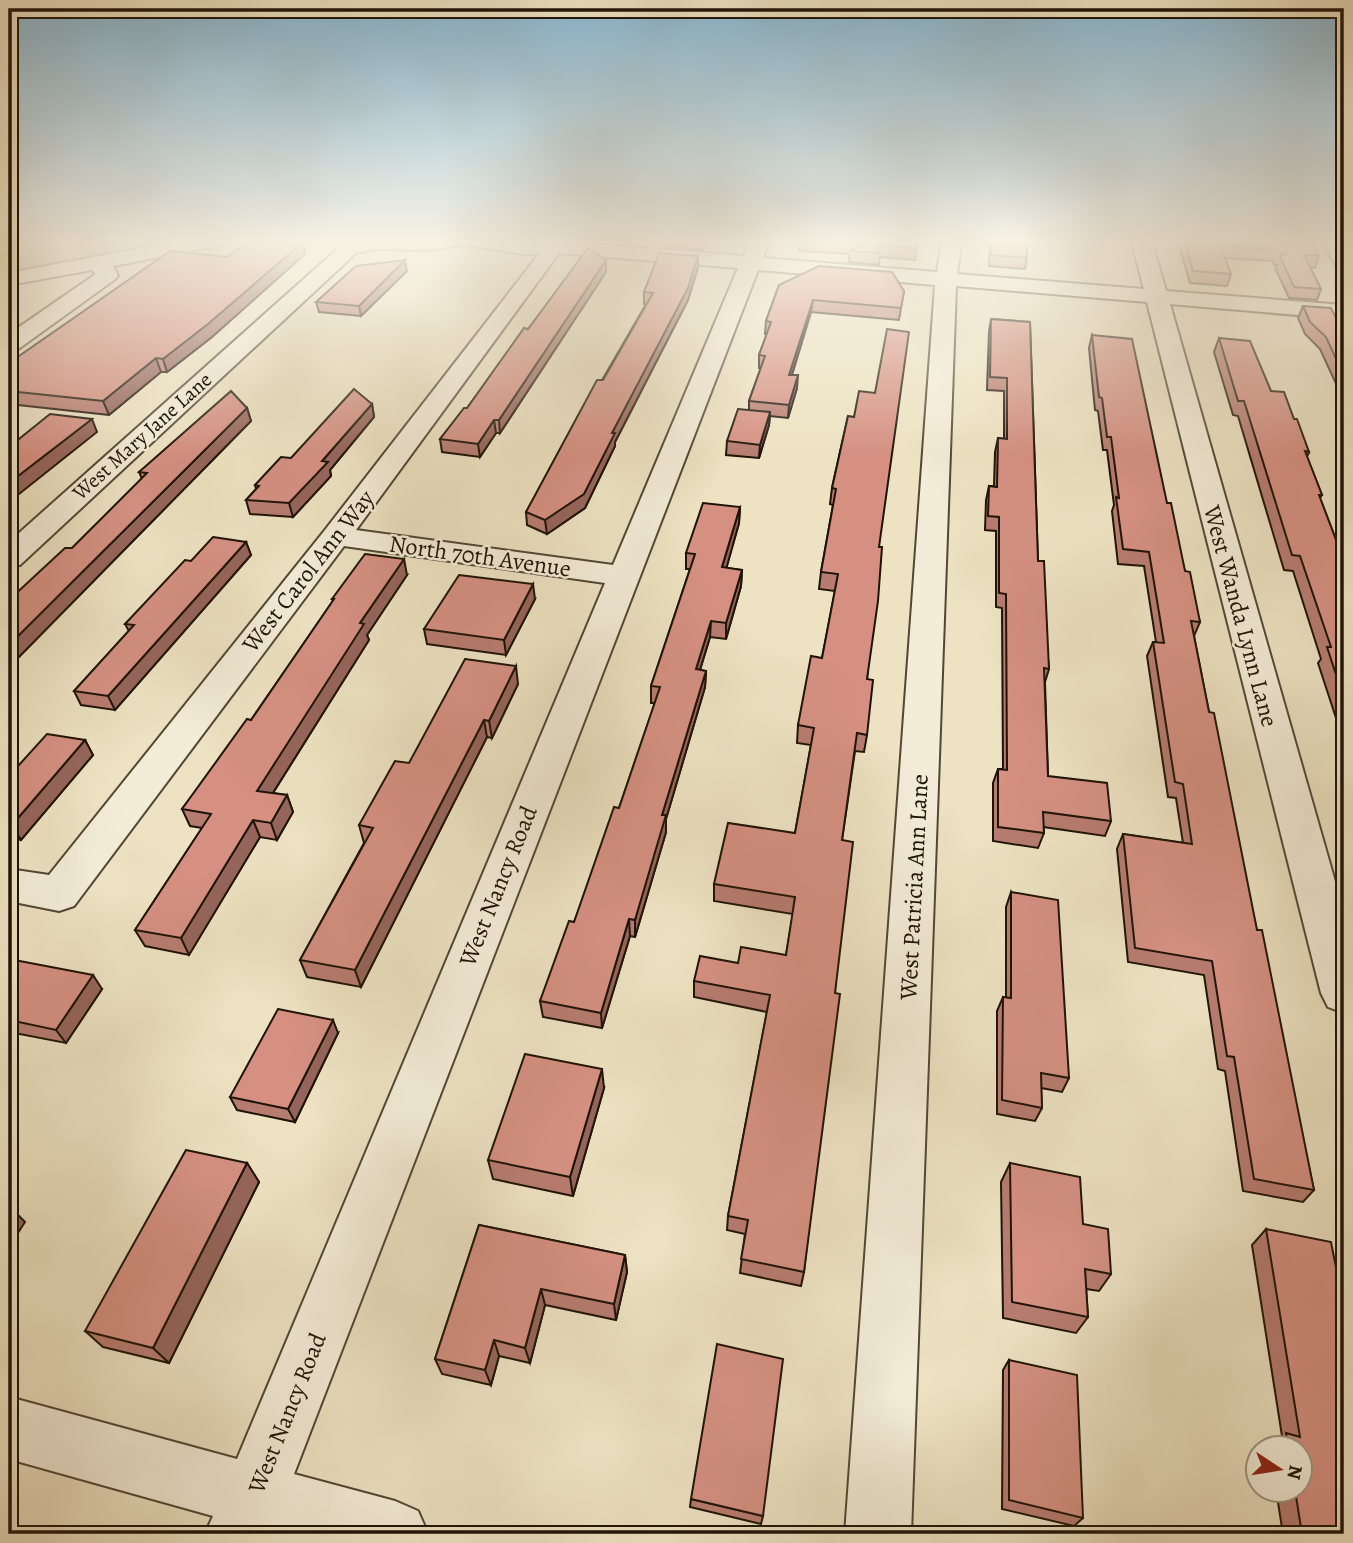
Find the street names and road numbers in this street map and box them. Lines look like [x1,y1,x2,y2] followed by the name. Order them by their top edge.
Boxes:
[66,366,218,507] street label: West Mary Jane Lane
[234,483,382,660] street label: West Carol Ann Way
[1196,501,1286,730] street label: West Wanda Lynn Lane
[387,527,573,585] street label: North 70th Avenue
[892,773,936,1002] street label: West Patricia Ann Lane
[451,801,545,972] street label: West Nancy Road
[240,1328,334,1499] street label: West Nancy Road

